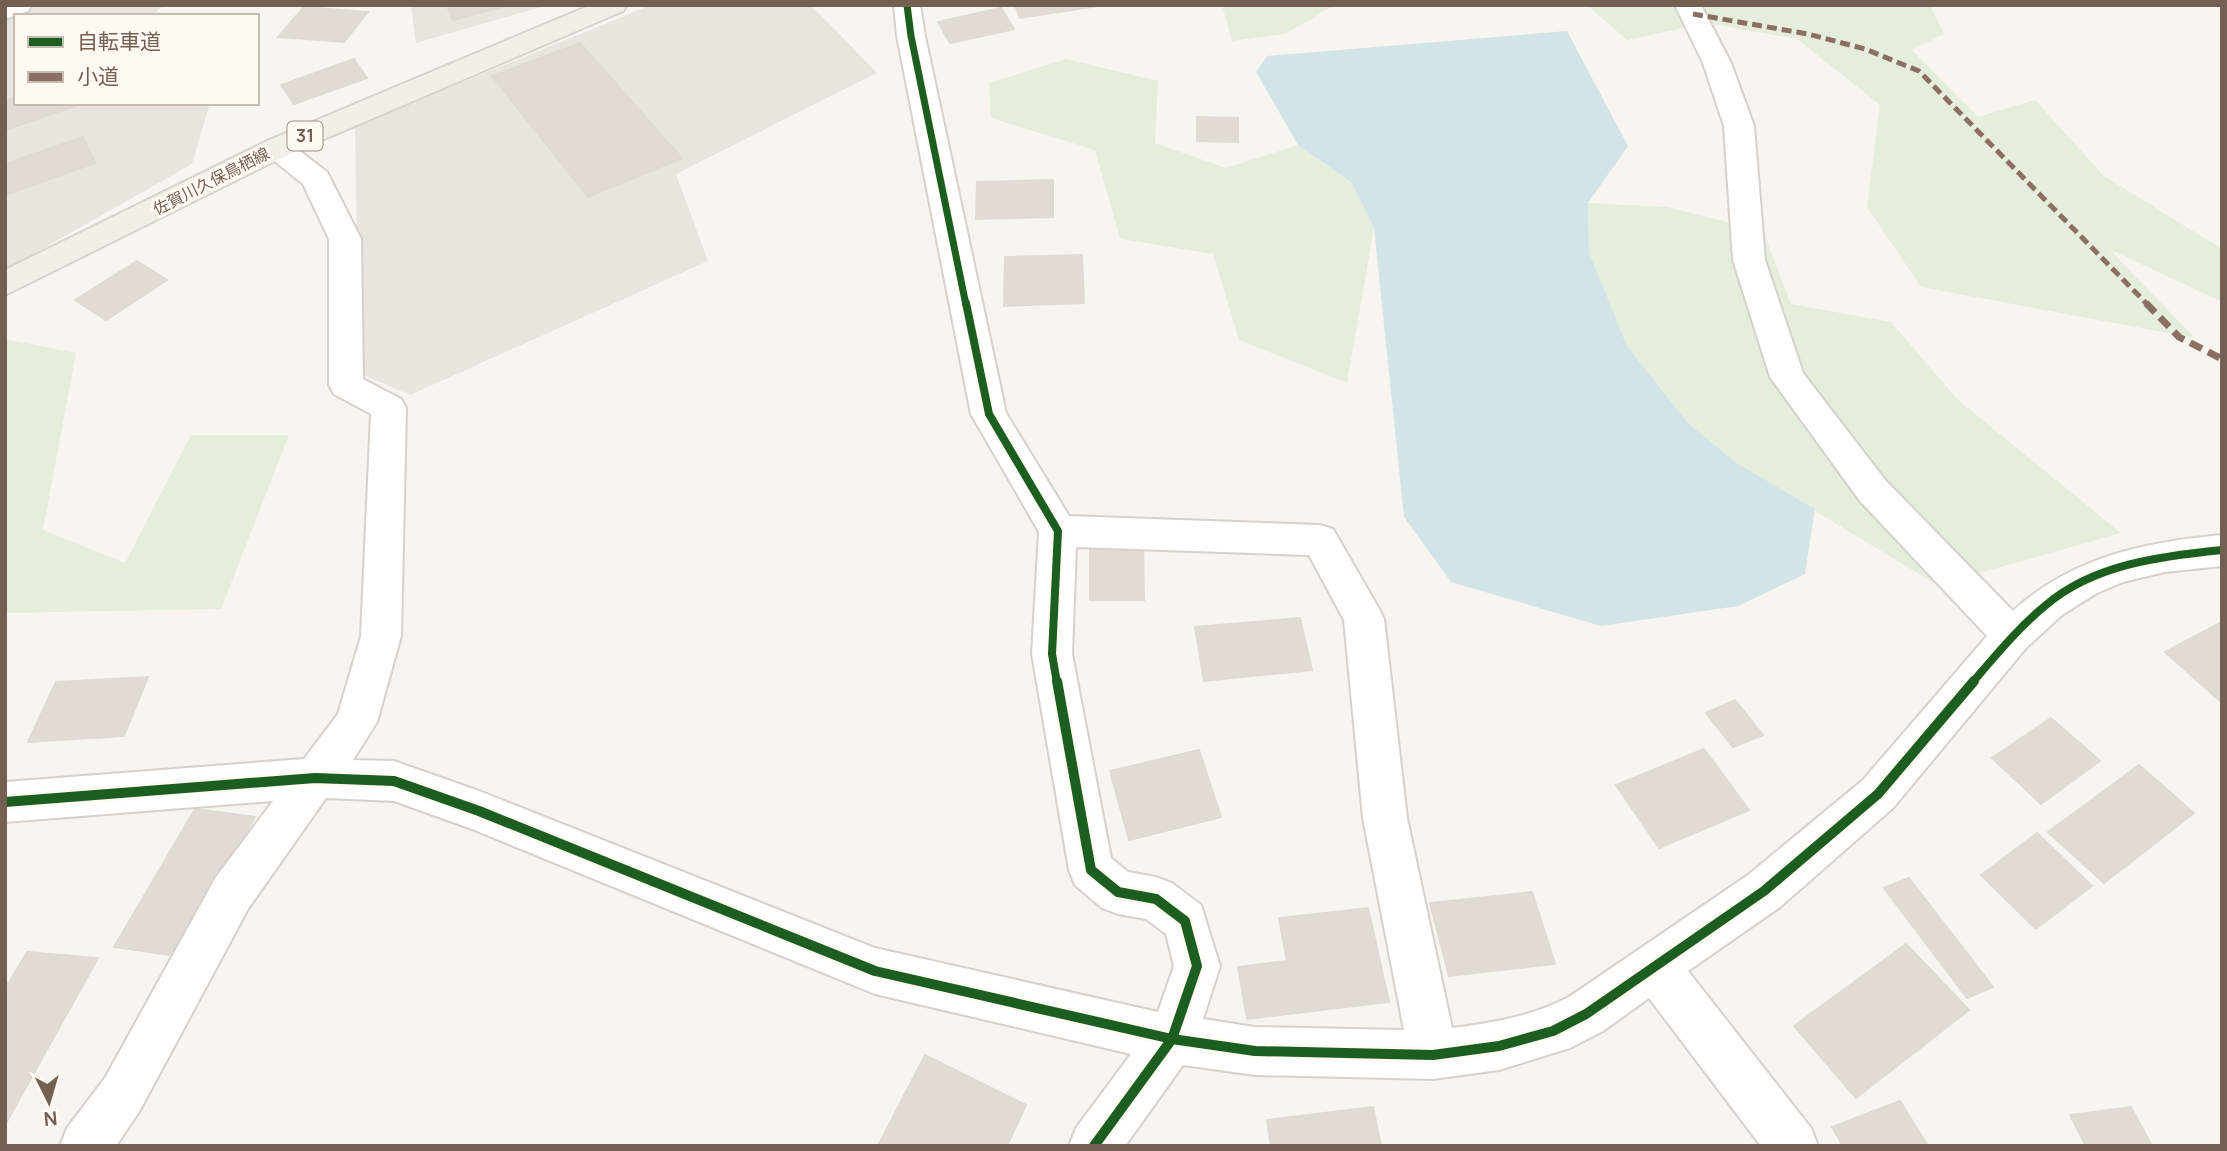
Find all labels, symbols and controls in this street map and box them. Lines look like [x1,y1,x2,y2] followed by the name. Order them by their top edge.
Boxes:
[14,14,259,105] legend
[77,27,161,55] text: 自転車道
[77,62,119,90] text: 小道
[288,121,322,150] road number: 31
[149,142,273,220] street label: 佐賀川久保鳥栖線
[14,1067,84,1137] north arrow
[43,1105,58,1132] text: N

